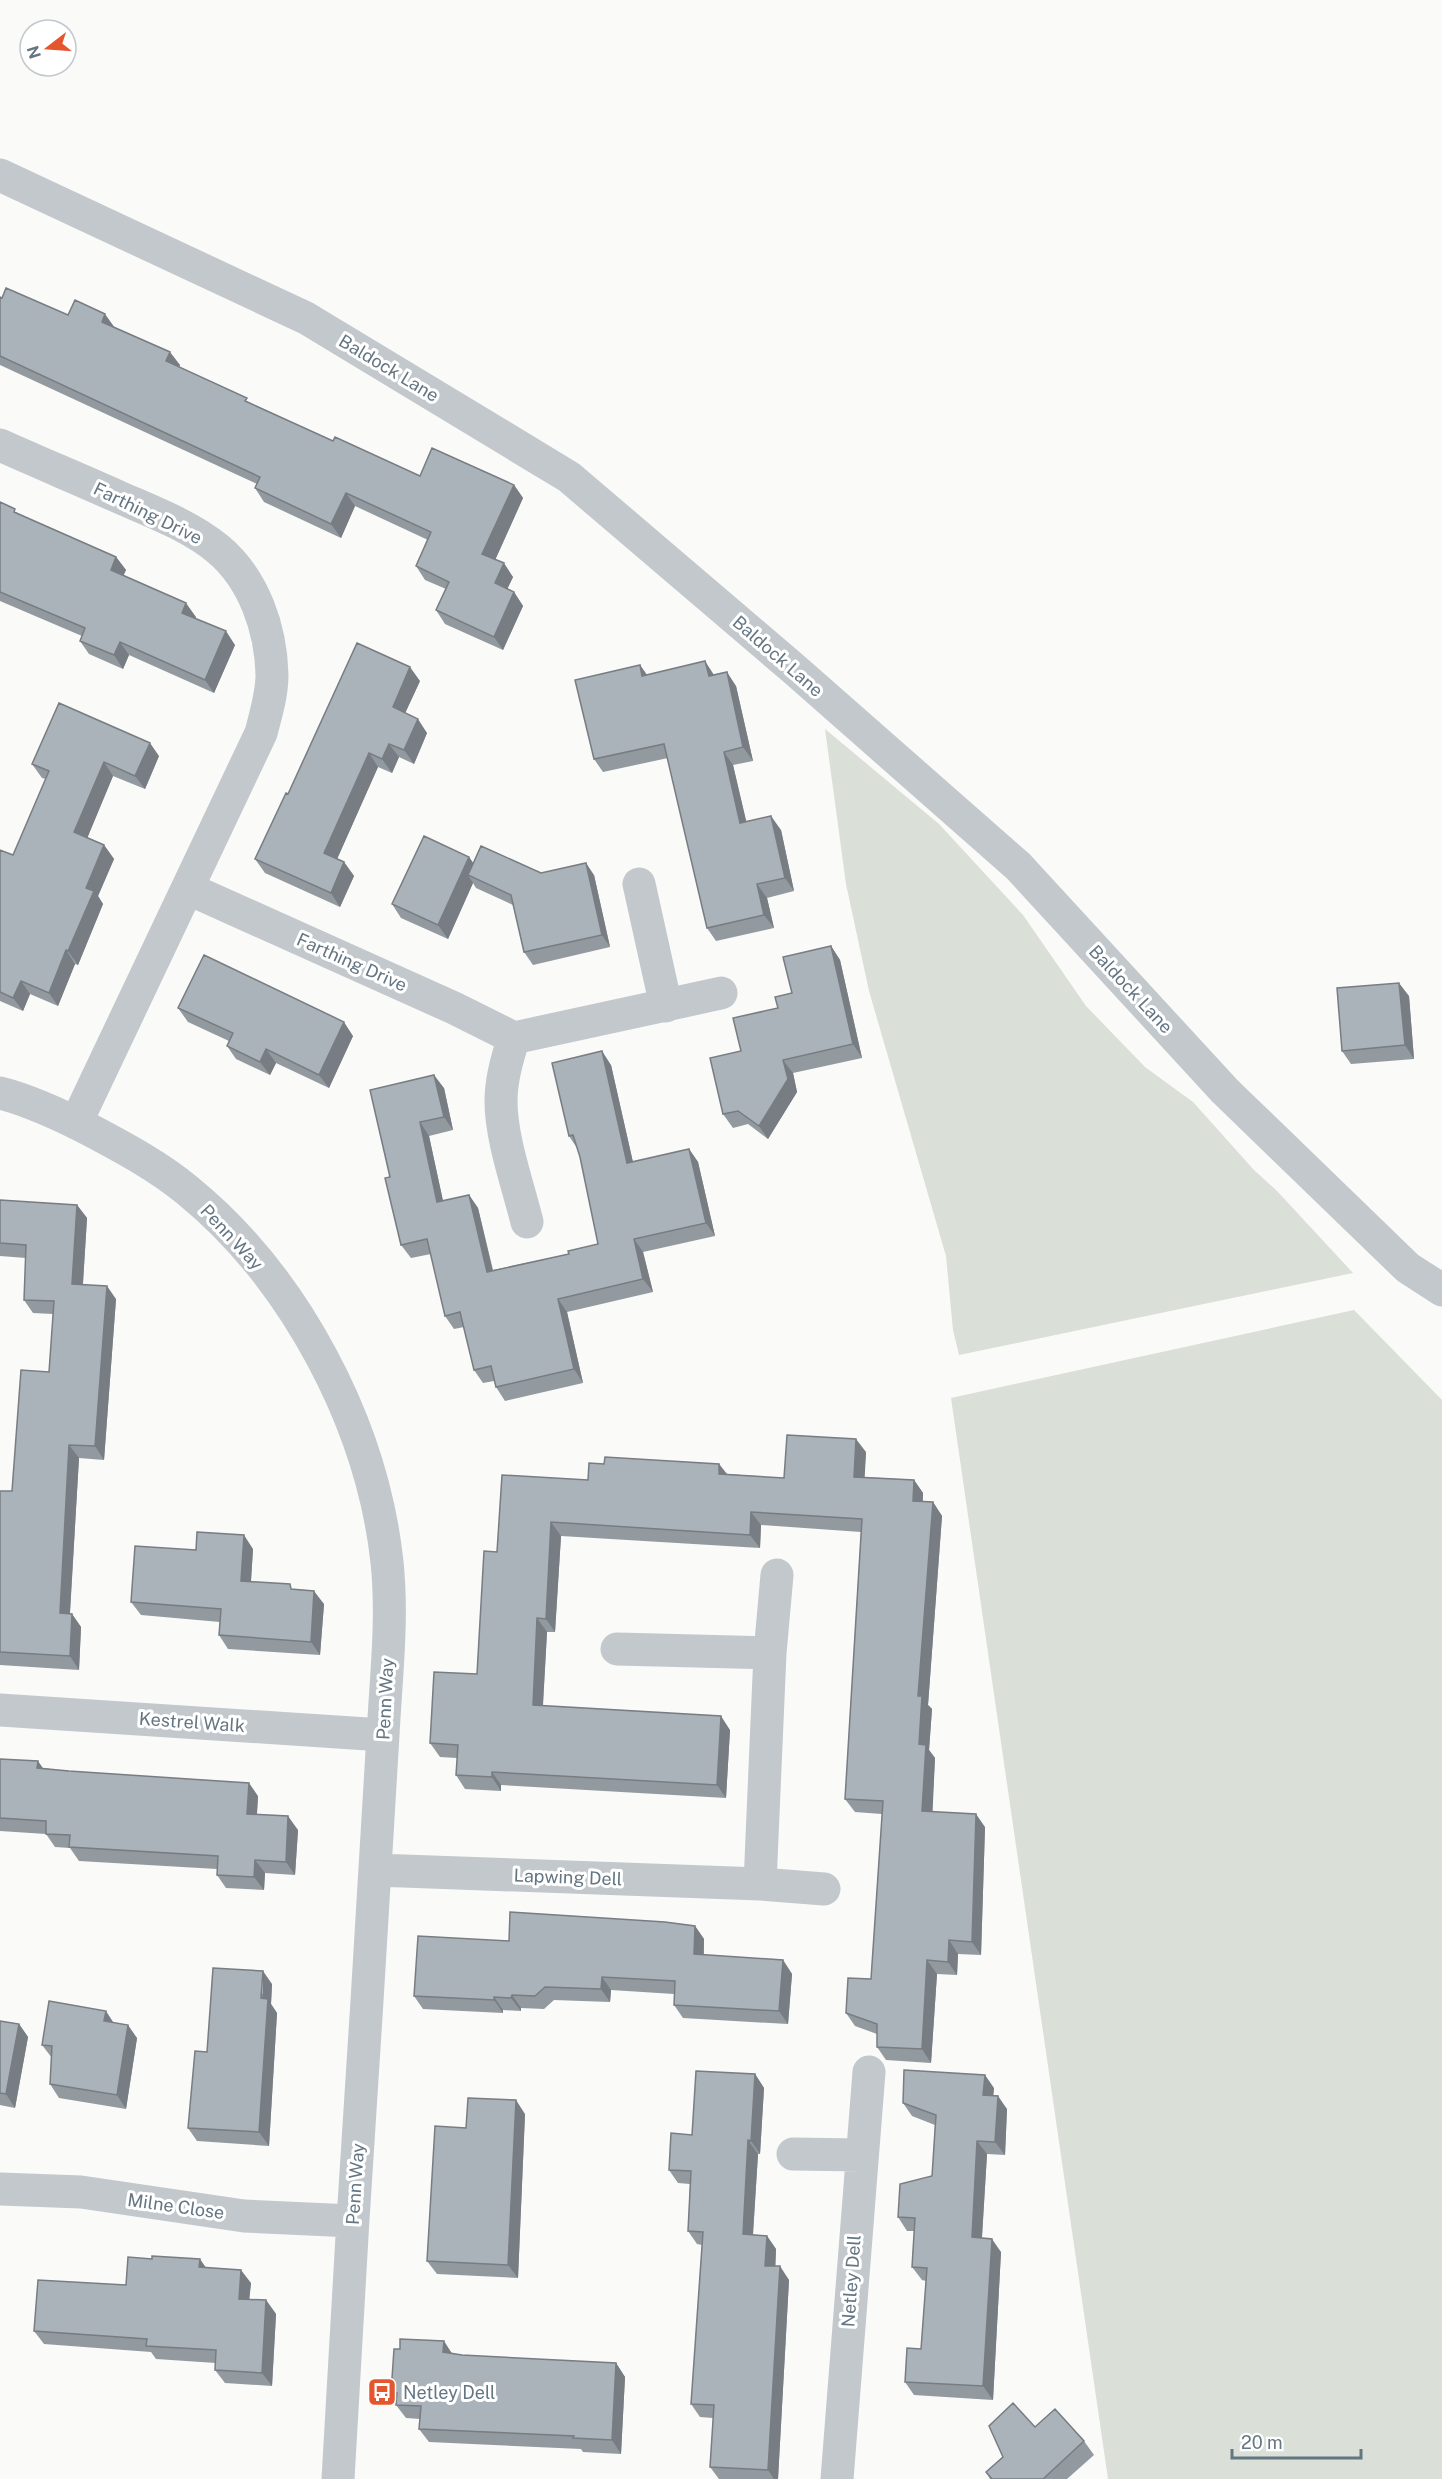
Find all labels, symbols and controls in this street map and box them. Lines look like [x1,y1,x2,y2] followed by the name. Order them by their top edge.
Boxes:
[18,18,78,78] north arrow
[23,43,45,61] text: N
[335,330,443,406] street label: Baldock Lane
[90,478,206,548] street label: Farthing Drive
[729,611,827,701] street label: Baldock Lane
[294,928,410,996] street label: Farthing Drive
[1085,941,1177,1037] street label: Baldock Lane
[196,1200,268,1274] street label: Penn Way
[372,1657,398,1740] street label: Penn Way
[138,1708,246,1736] street label: Kestrel Walk
[513,1865,623,1889] street label: Lapwing Dell
[342,2142,368,2226] street label: Penn Way
[126,2189,226,2223] street label: Milne Close
[837,2234,865,2328] street label: Netley Dell
[366,2376,398,2408] bus stop icon: Netley Dell
[403,2382,496,2403] place label: Netley Dell
[1232,2422,1361,2460] scale bar
[1241,2432,1283,2453] text: 20 m

